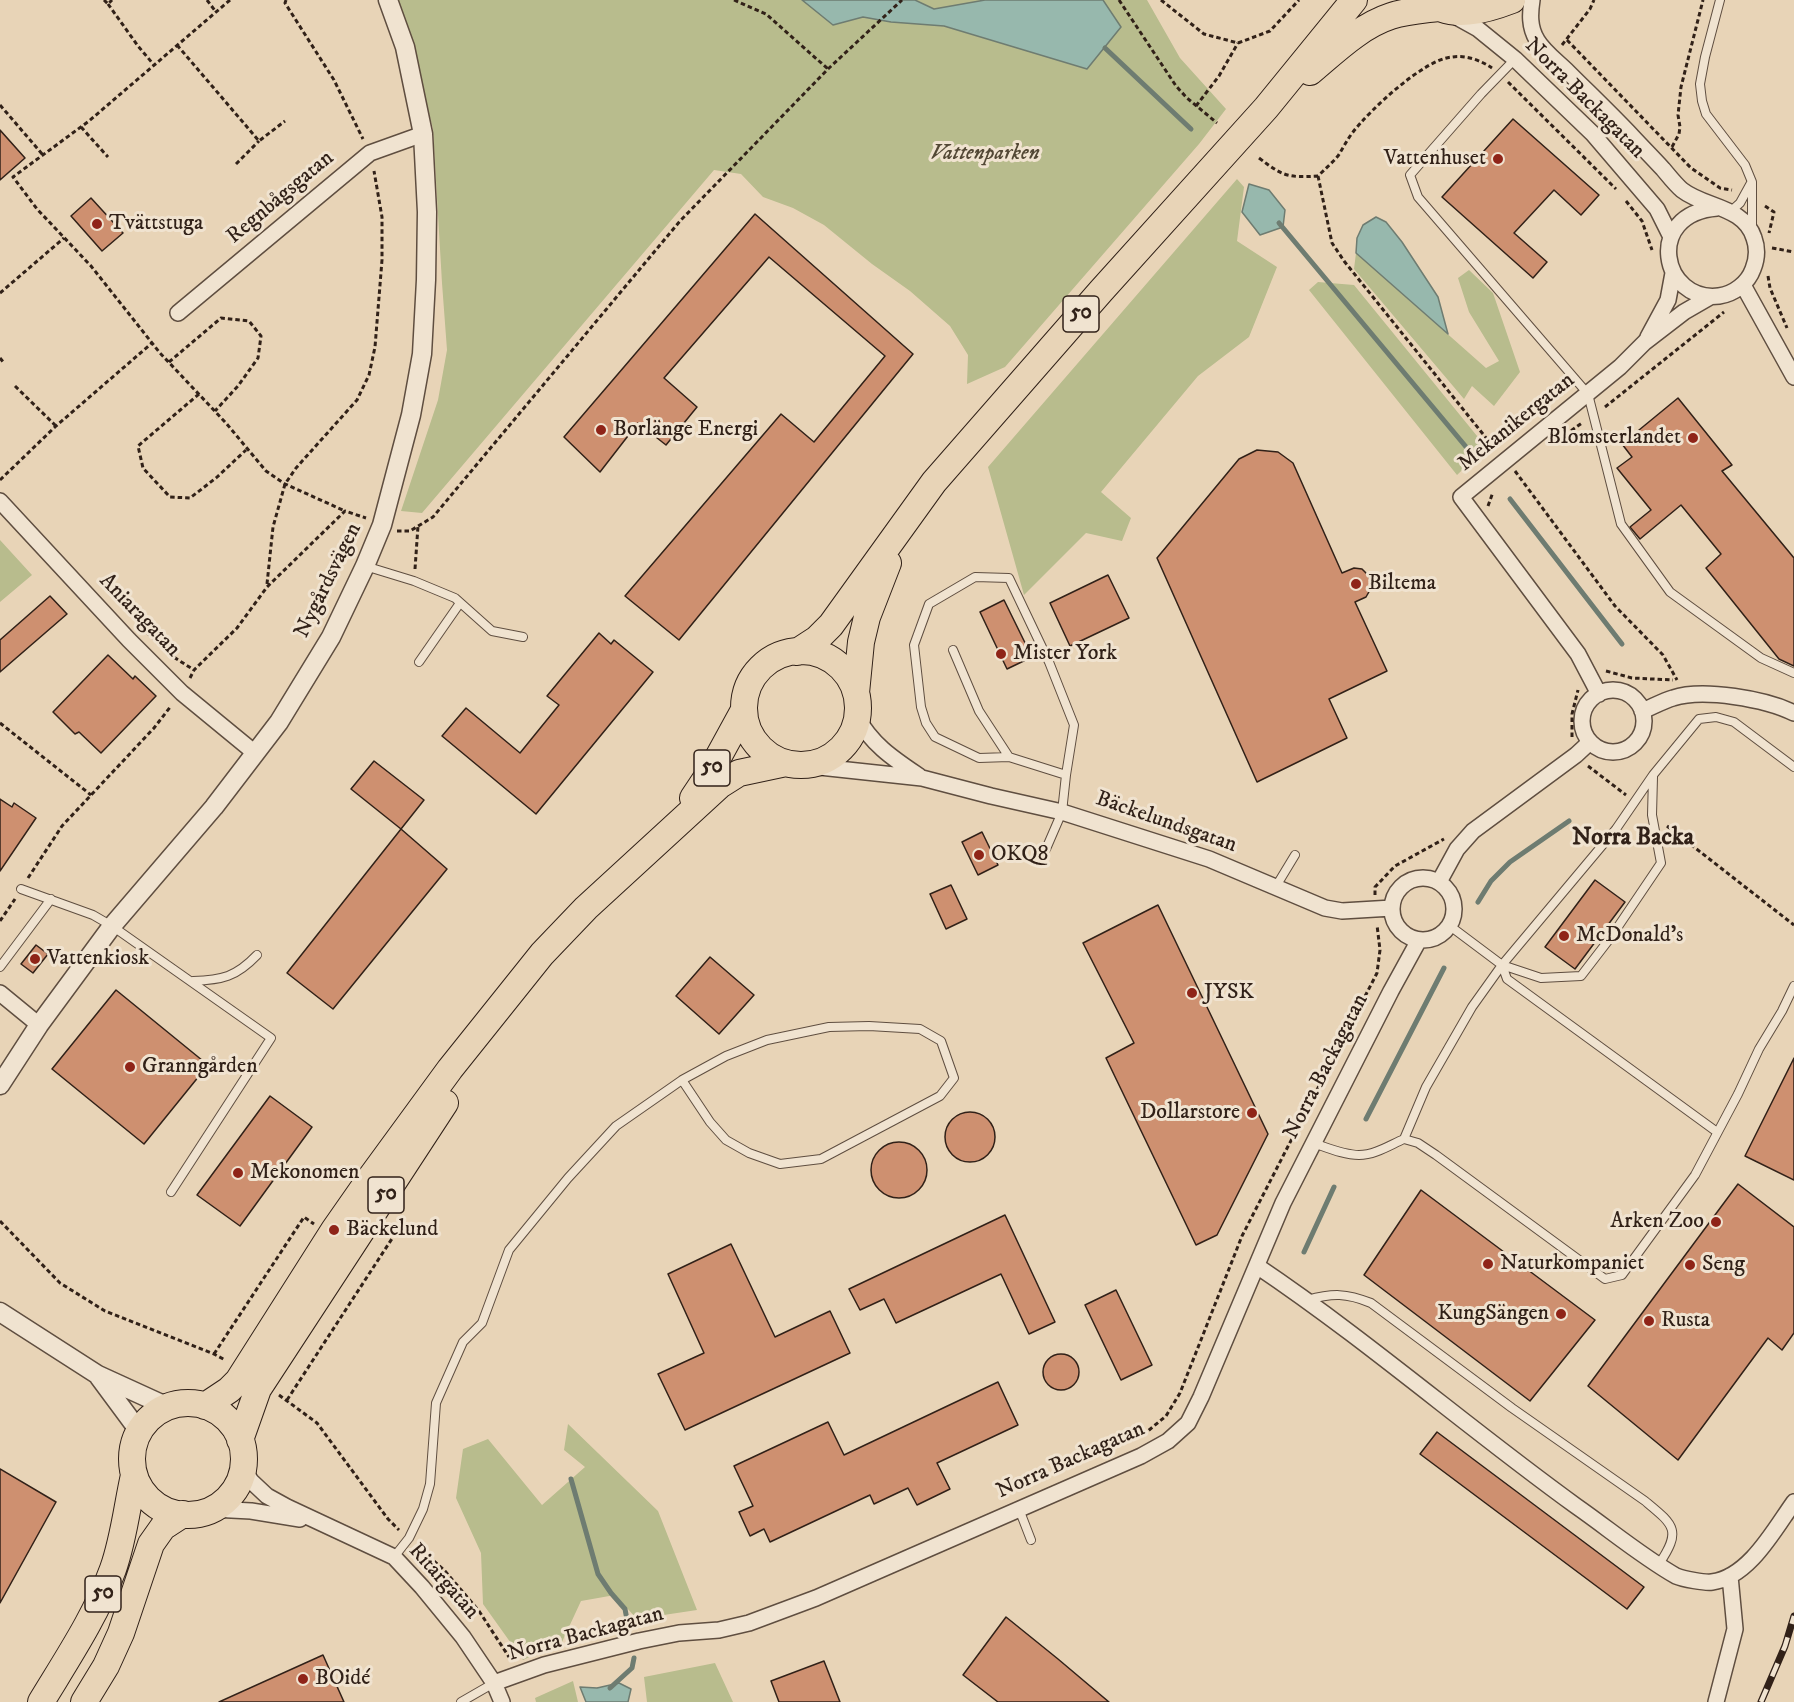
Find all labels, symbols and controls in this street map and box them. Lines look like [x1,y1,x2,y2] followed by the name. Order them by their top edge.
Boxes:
[1518,33,1650,165] street label: Norra Backagatan
[930,141,1040,167] park label: Vattenparken
[222,146,340,250] street label: Regnbågsgatan
[1384,146,1486,172] place label: Vattenhuset
[1491,152,1505,166] marker: Vattenhuset
[109,211,203,237] place label: Tvättstuga
[90,217,104,231] marker: Tvättstuga
[1063,296,1099,332] road number: 50
[1453,368,1581,478] street label: Mekanikergatan
[613,417,758,443] place label: Borlänge Energi
[594,423,608,437] marker: Borlänge Energi
[1547,425,1681,451] place label: Blomsterlandet
[1686,431,1700,445] marker: Blomsterlandet
[290,519,368,643] street label: Nygårdsvägen
[93,569,185,663] street label: Aniaragatan
[1368,571,1436,597] place label: Biltema
[1349,577,1363,591] marker: Biltema
[1013,641,1117,667] place label: Mister York
[994,647,1008,661] marker: Mister York
[694,750,730,786] road number: 50
[1092,787,1240,859] street label: Bäckelundsgatan
[1572,825,1694,853] district label: Norra Backa
[991,842,1049,868] place label: OKQ8
[972,848,986,862] marker: OKQ8
[1576,923,1683,949] place label: McDonald's
[1557,929,1571,943] marker: McDonald's
[47,946,149,972] place label: Vattenkiosk
[28,952,42,966] marker: Vattenkiosk
[1204,980,1254,1006] place label: JYSK
[1185,986,1199,1000] marker: JYSK
[1279,990,1375,1144] street label: Norra Backagatan
[142,1054,258,1080] place label: Granngården
[123,1060,137,1074] marker: Granngården
[1140,1100,1240,1126] place label: Dollarstore
[1245,1106,1259,1120] marker: Dollarstore
[250,1160,359,1186] place label: Mekonomen
[231,1166,245,1180] marker: Mekonomen
[368,1177,404,1213] road number: 50
[1610,1209,1704,1235] place label: Arken Zoo
[1709,1215,1723,1229] marker: Arken Zoo
[346,1217,438,1243] place label: Bäckelund
[327,1223,341,1237] marker: Bäckelund
[1500,1251,1644,1277] place label: Naturkompaniet
[1702,1252,1745,1278] place label: Seng
[1481,1257,1495,1271] marker: Naturkompaniet
[1683,1258,1697,1272] marker: Seng
[1437,1301,1549,1327] place label: KungSängen
[1554,1307,1568,1321] marker: KungSängen
[1661,1308,1710,1334] place label: Rusta
[1642,1314,1656,1328] marker: Rusta
[993,1416,1149,1506] street label: Norra Backagatan
[402,1539,484,1625] street label: Ritargatan
[85,1576,121,1612] road number: 50
[506,1602,666,1668] street label: Norra Backagatan
[315,1666,370,1692] place label: BOidé
[296,1672,310,1686] marker: BOidé

